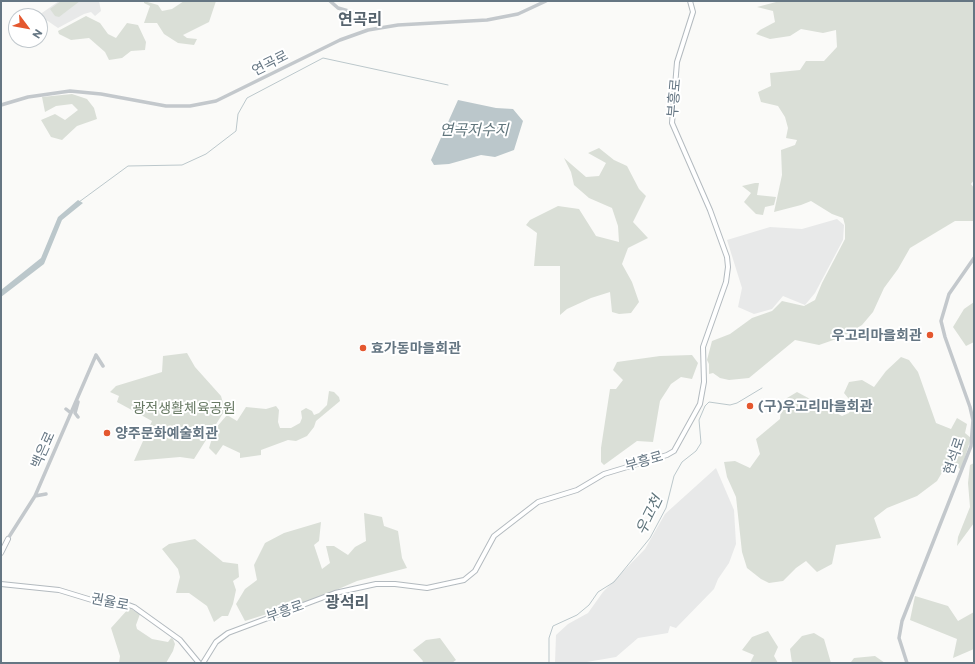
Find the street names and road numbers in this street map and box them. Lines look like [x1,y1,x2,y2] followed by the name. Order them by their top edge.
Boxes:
[249,47,291,79] street label: 연곡로
[664,78,684,118] street label: 부흥로
[27,429,59,471] street label: 백은로
[940,435,968,477] street label: 현석로
[623,448,665,474] street label: 부흥로
[89,590,131,614] street label: 권율로
[264,597,306,625] street label: 부흥로

